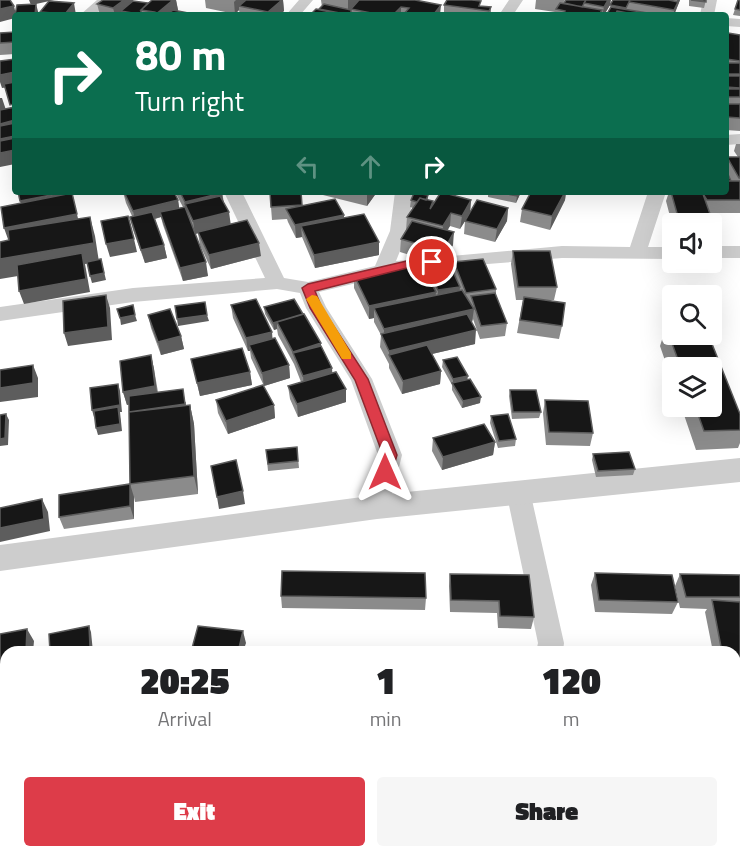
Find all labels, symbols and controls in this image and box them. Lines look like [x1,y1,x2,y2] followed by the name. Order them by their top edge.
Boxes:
[135,22,227,86] text: 80 m
[36,36,114,114] icon: right
[135,80,244,121] text: Turn right
[291,150,324,183] icon: left
[354,150,387,183] icon: ahead
[417,150,450,183] icon: right
[662,213,722,417] map controls
[662,213,722,273] button: sound
[406,236,457,287] pin
[415,245,448,278] icon: arrive
[662,285,722,345] button: search
[662,357,722,417] button: layers
[353,440,417,504] position arrow
[140,653,230,708] text: 20:25
[376,653,395,708] text: 1
[542,653,601,708] text: 120
[158,703,212,734] text: Arrival
[370,703,401,734] text: min
[563,703,580,734] text: m
[24,777,365,846] button: Exit
[377,777,717,846] button: Share

